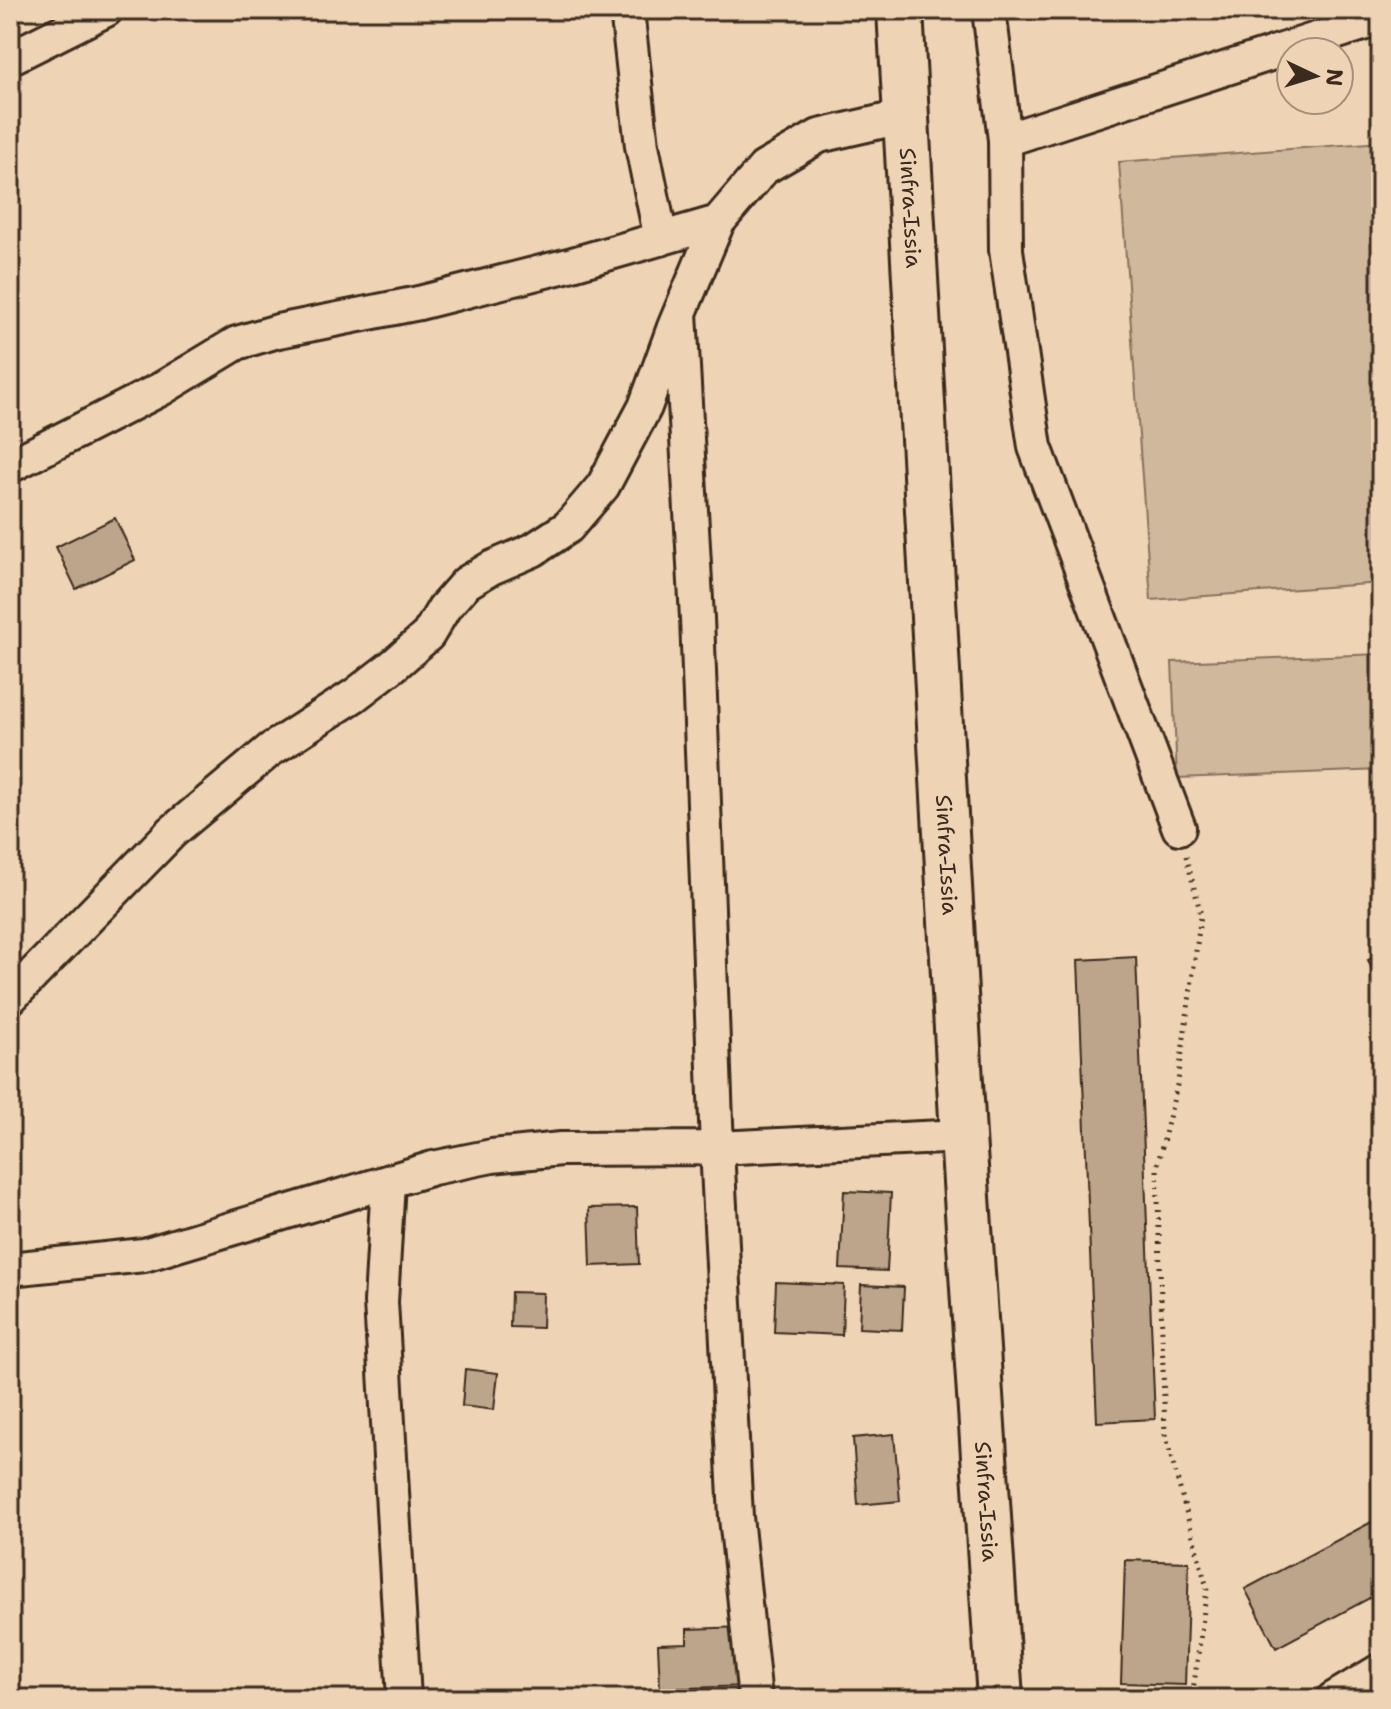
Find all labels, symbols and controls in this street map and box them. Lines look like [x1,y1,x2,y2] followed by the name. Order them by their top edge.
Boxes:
[1275,36,1355,116] north arrow
[1319,68,1350,87] text: N
[893,147,928,269] street label: Sinfra-Issia
[929,794,965,916] street label: Sinfra-Issia
[968,1440,1005,1563] street label: Sinfra-Issia

